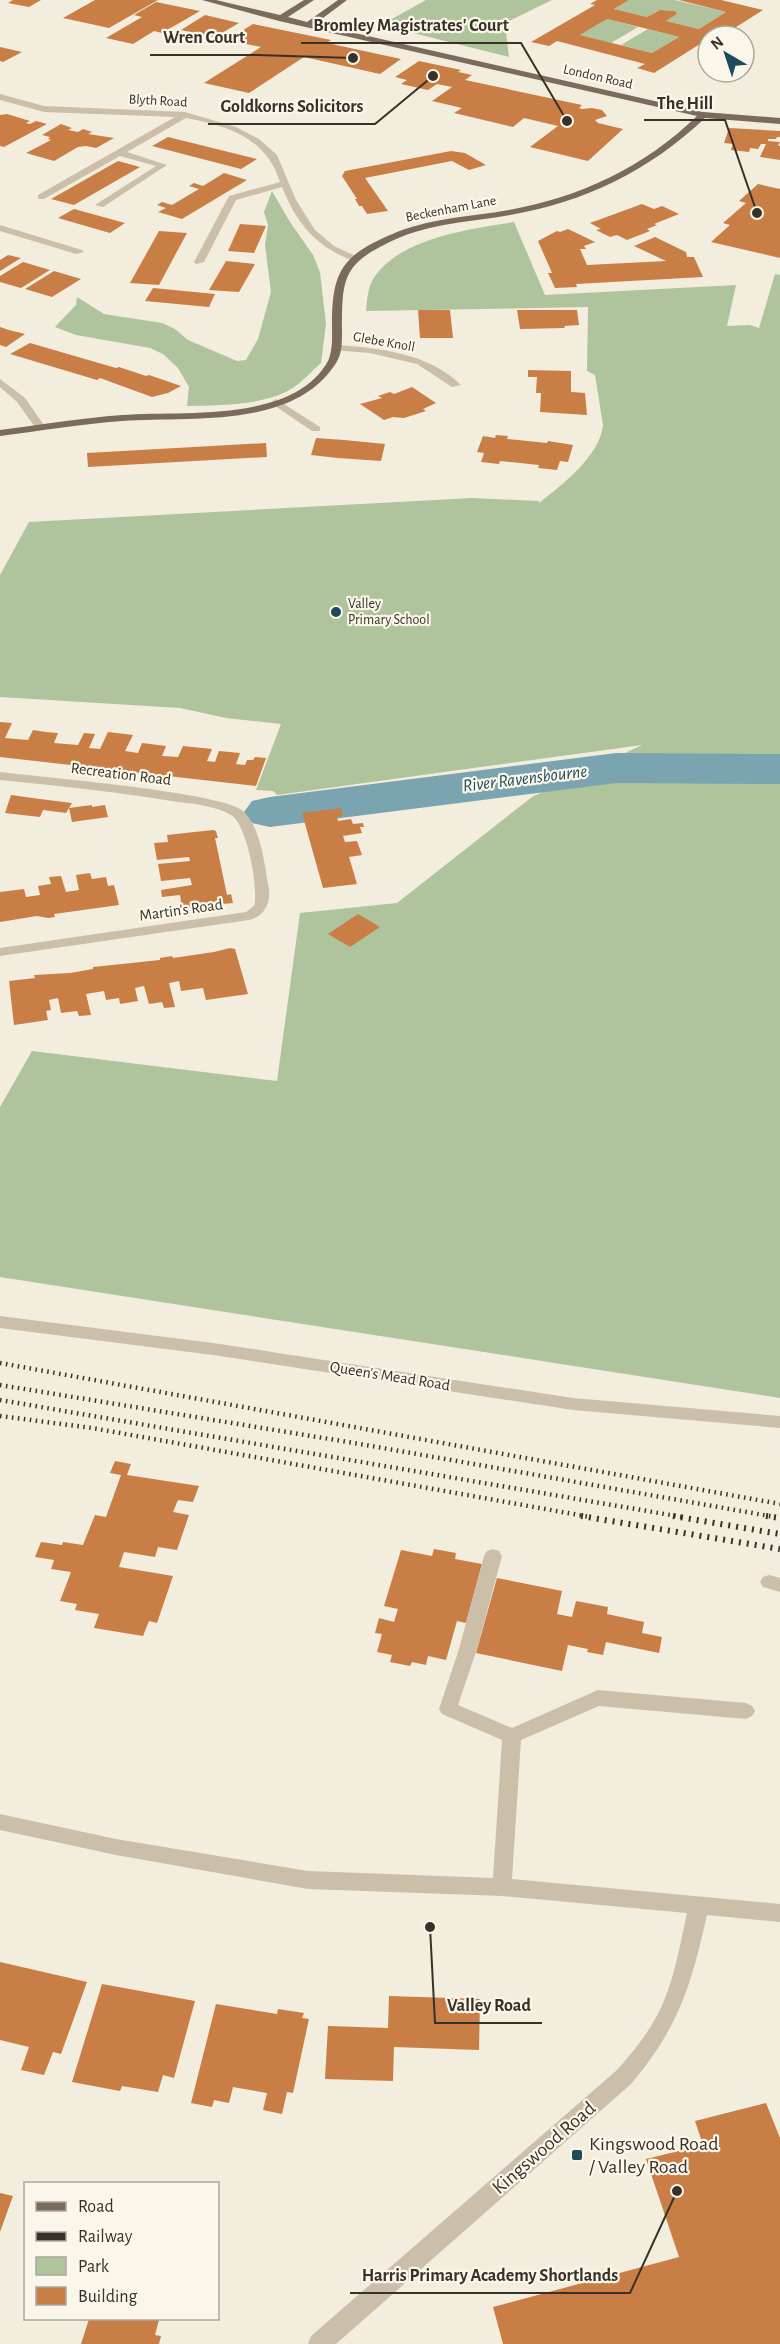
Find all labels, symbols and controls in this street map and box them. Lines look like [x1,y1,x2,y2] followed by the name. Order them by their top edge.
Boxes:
[301,7,521,43] callout: Bromley Magistrates' Court
[313,17,509,35] text: Bromley Magistrates' Court
[150,19,257,55] callout: Wren Court
[696,24,756,84] north arrow
[163,29,245,47] text: Wren Court
[708,33,727,53] text: N
[562,62,634,92] street label: London Road
[644,84,725,120] callout: The Hill
[208,88,375,124] callout: Goldkorns Solicitors
[128,92,188,110] street label: Blyth Road
[657,95,713,113] text: The Hill
[221,98,364,116] text: Goldkorns Solicitors
[405,193,497,225] street label: Beckenham Lane
[352,330,416,354] street label: Glebe Knoll
[348,597,430,627] place label: Valley Primary School
[329,605,343,619] marker: Valley Primary School
[70,760,172,788] street label: Recreation Road
[462,762,588,796] water label: River Ravensbourne
[138,896,224,924] street label: Martin's Road
[329,1359,451,1394] street label: Queen's Mead Road
[435,1987,542,2023] callout: Valley Road
[447,1997,532,2015] text: Valley Road
[489,2098,599,2198] street label: Kingswood Road
[589,2134,719,2177] place label: Kingswood Road / Valley Road
[570,2148,584,2162] marker: Kingswood Road / Valley Road
[24,2182,219,2320] legend
[78,2198,114,2216] text: Road
[78,2228,133,2246] text: Railway
[350,2257,630,2293] callout: Harris Primary Academy Shortlands
[78,2258,110,2276] text: Park
[362,2267,618,2285] text: Harris Primary Academy Shortlands
[78,2288,138,2306] text: Building

